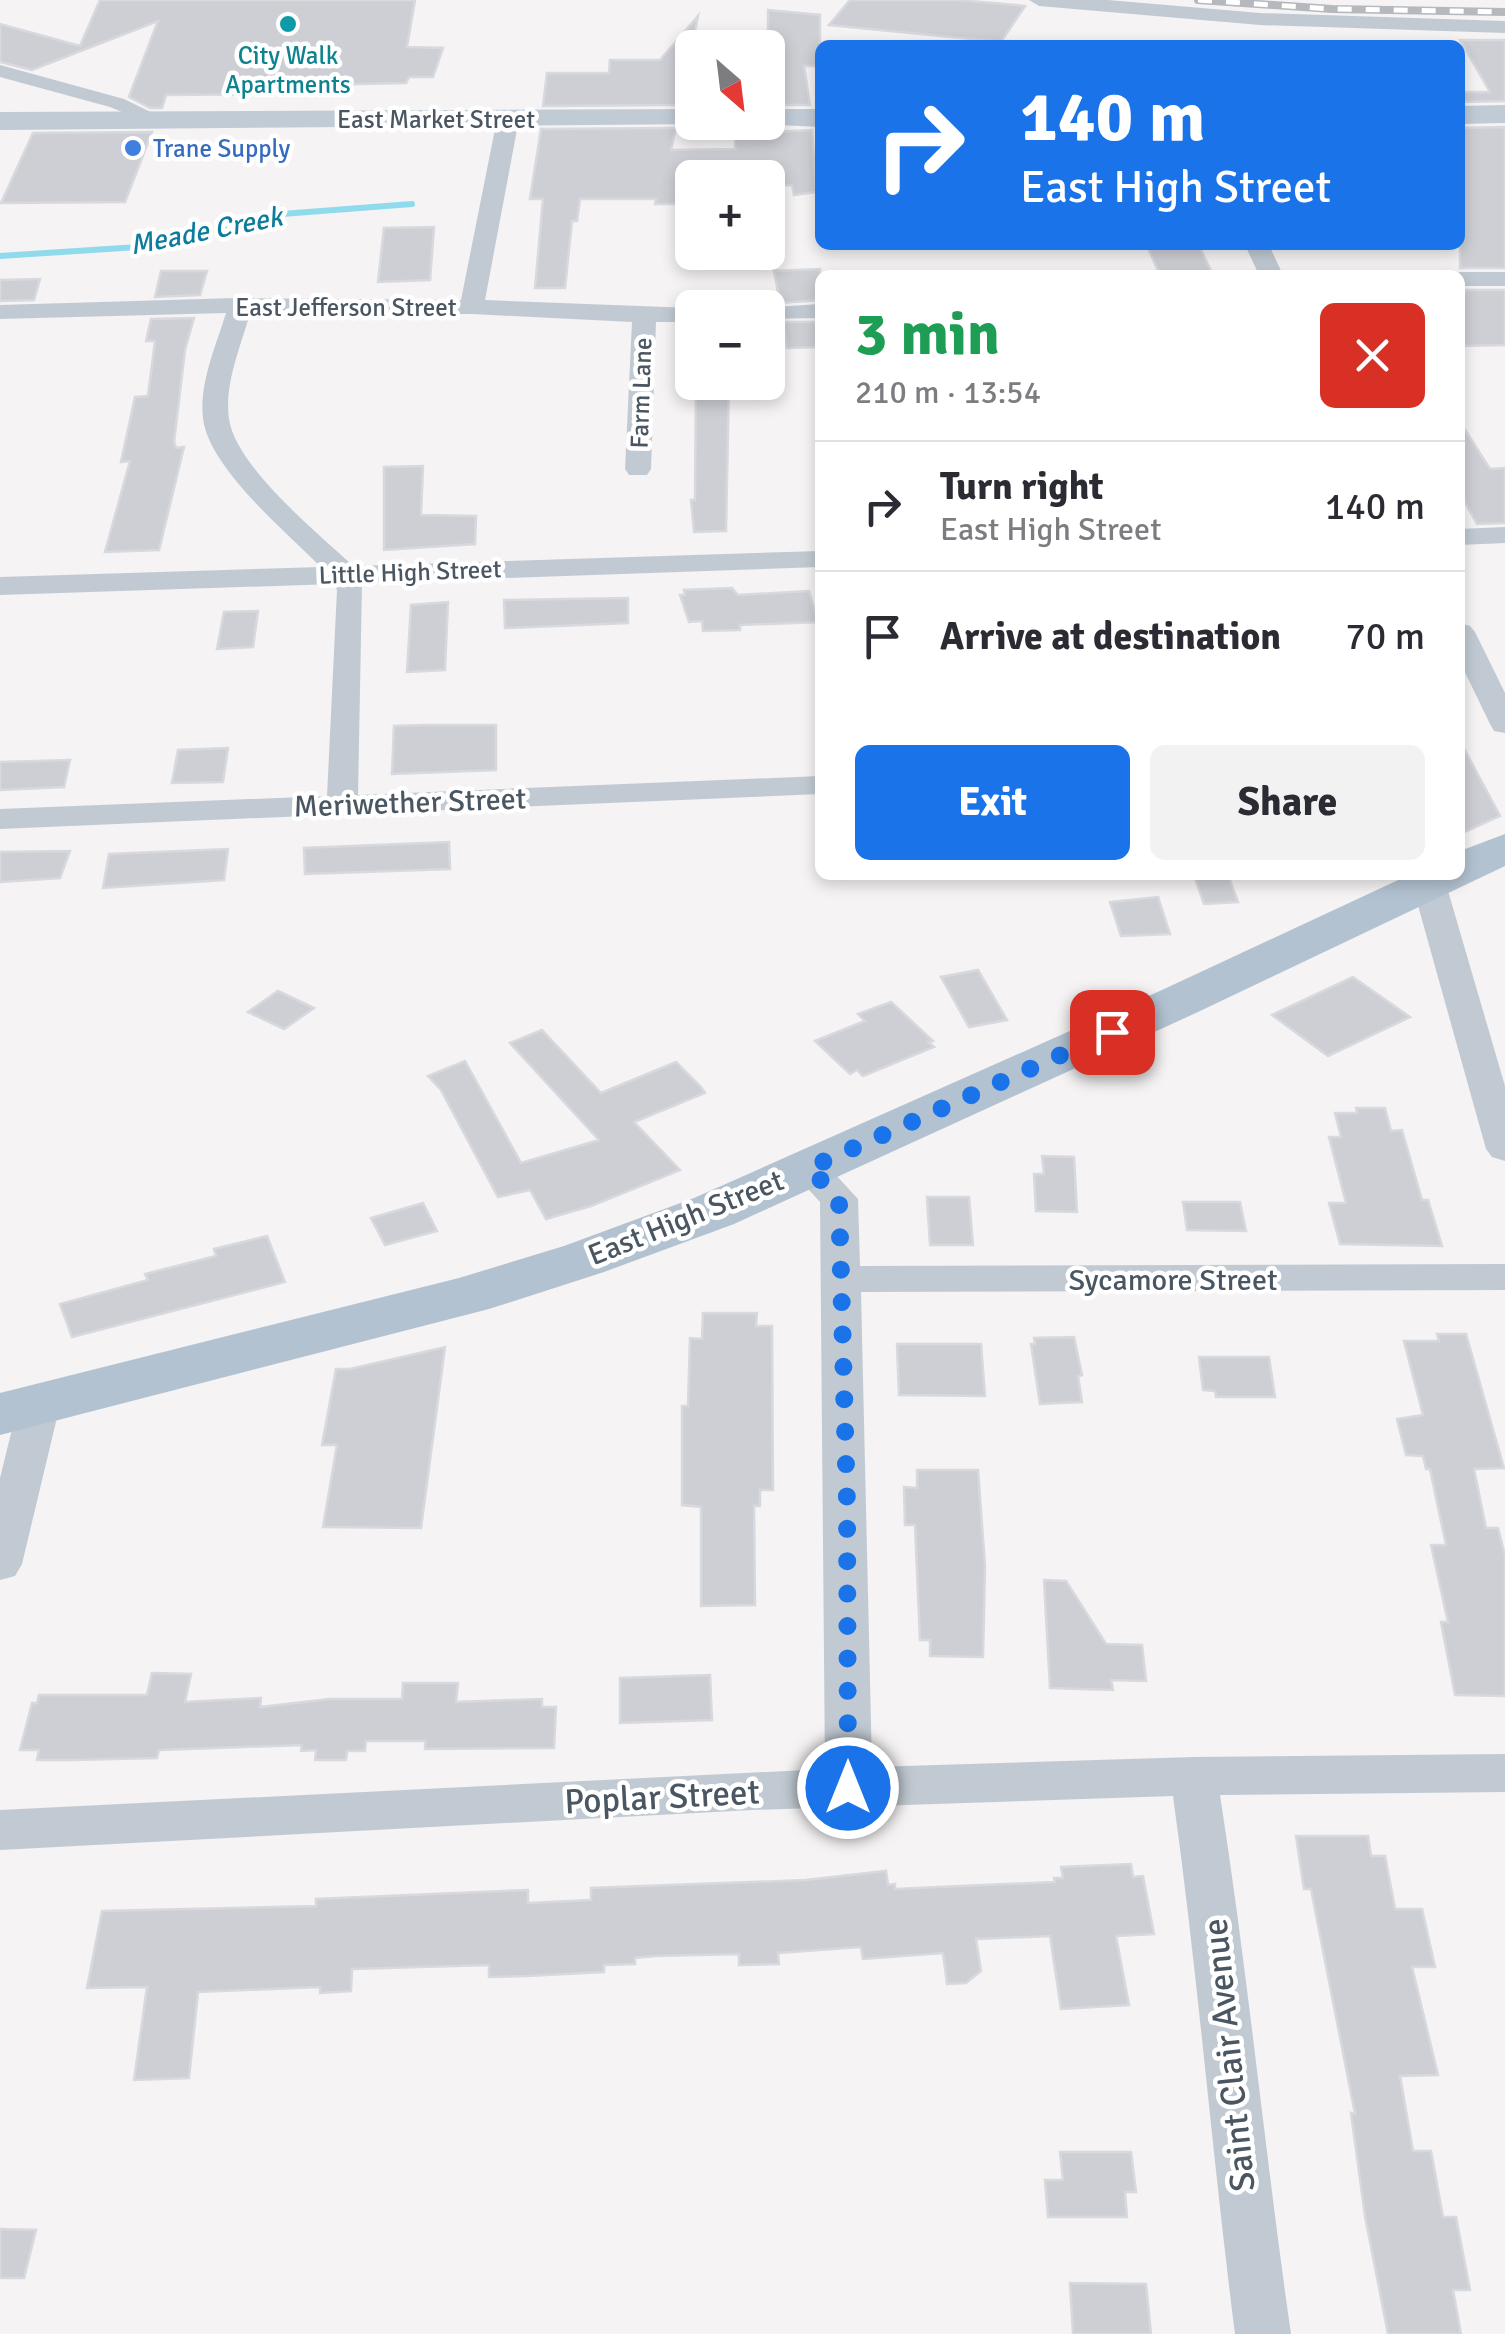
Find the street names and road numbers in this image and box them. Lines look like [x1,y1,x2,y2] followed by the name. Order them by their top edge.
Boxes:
[337,104,535,135] street label: East Market Street
[235,292,457,323] street label: East Jefferson Street
[624,337,658,449] street label: Farm Lane
[318,553,502,591] street label: Little High Street
[293,780,527,826] street label: Meriwether Street
[583,1162,789,1274] street label: East High Street
[1069,1262,1277,1299] street label: Sycamore Street
[563,1770,761,1824] street label: Poplar Street
[1193,1916,1265,2194] street label: Saint Clair Avenue

